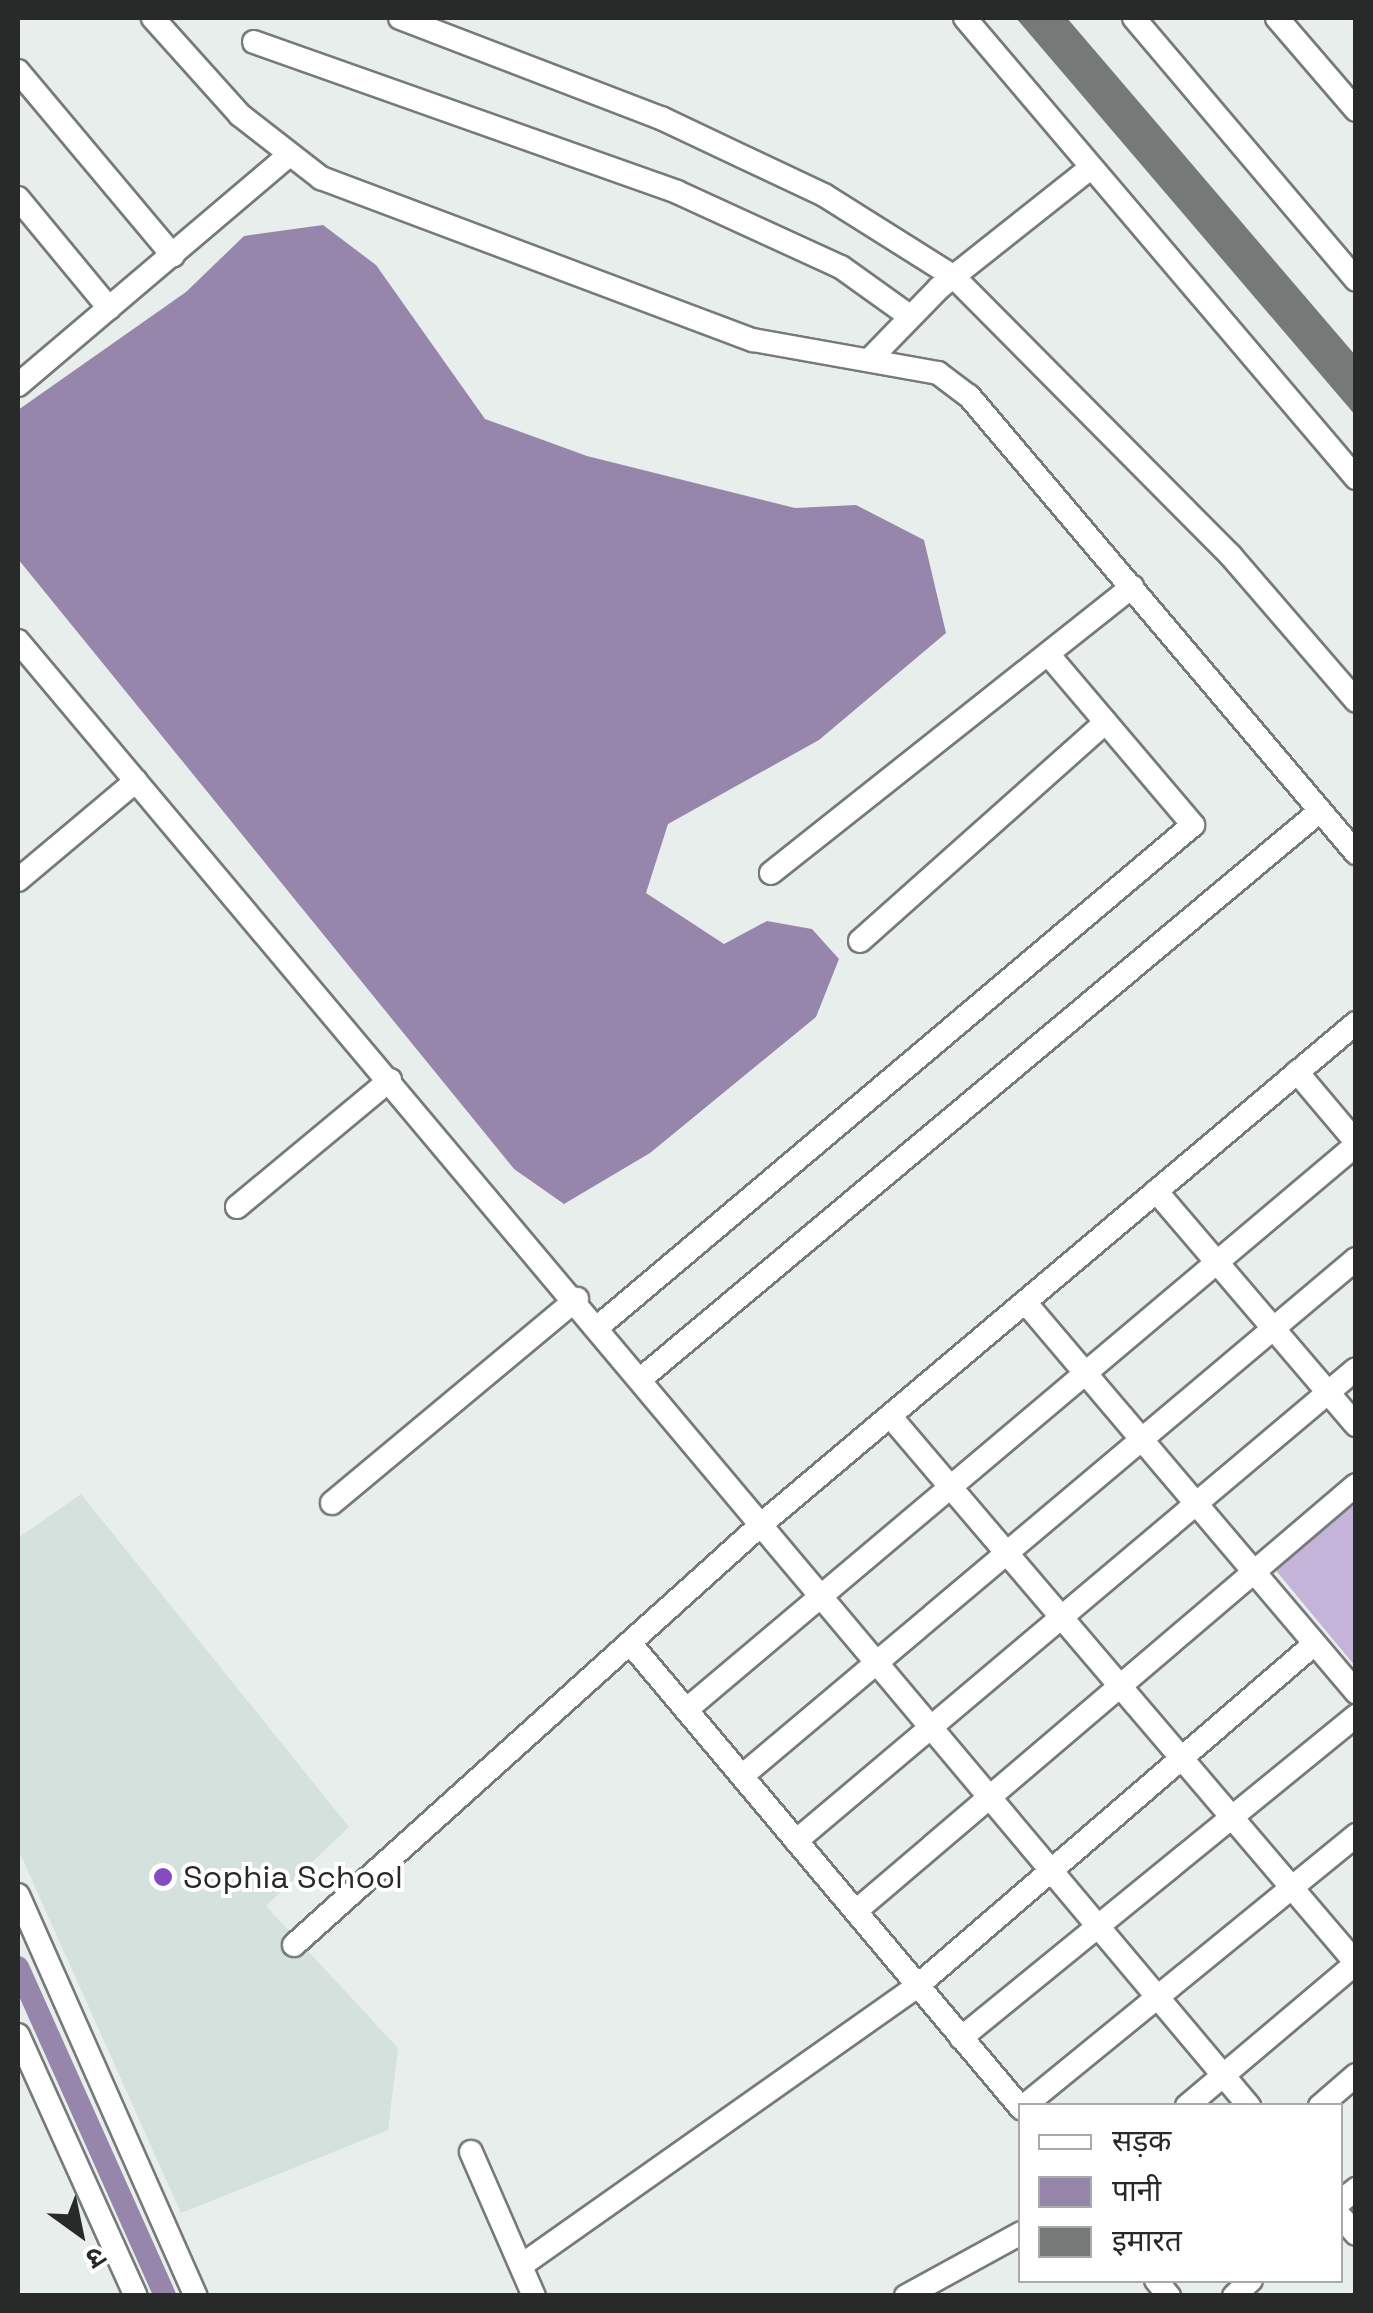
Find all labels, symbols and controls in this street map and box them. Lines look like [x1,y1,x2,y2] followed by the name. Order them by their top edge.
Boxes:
[183,1858,403,1896] place label: Sophia School
[152,1866,174,1888] marker: Sophia School
[1018,2103,1343,2283] legend
[1112,2121,1171,2160] text: सड़क
[1112,2171,1161,2210] text: पानी
[30,2183,130,2283] north arrow
[1112,2221,1182,2260] text: इमारत
[80,2239,113,2278] text: उ

